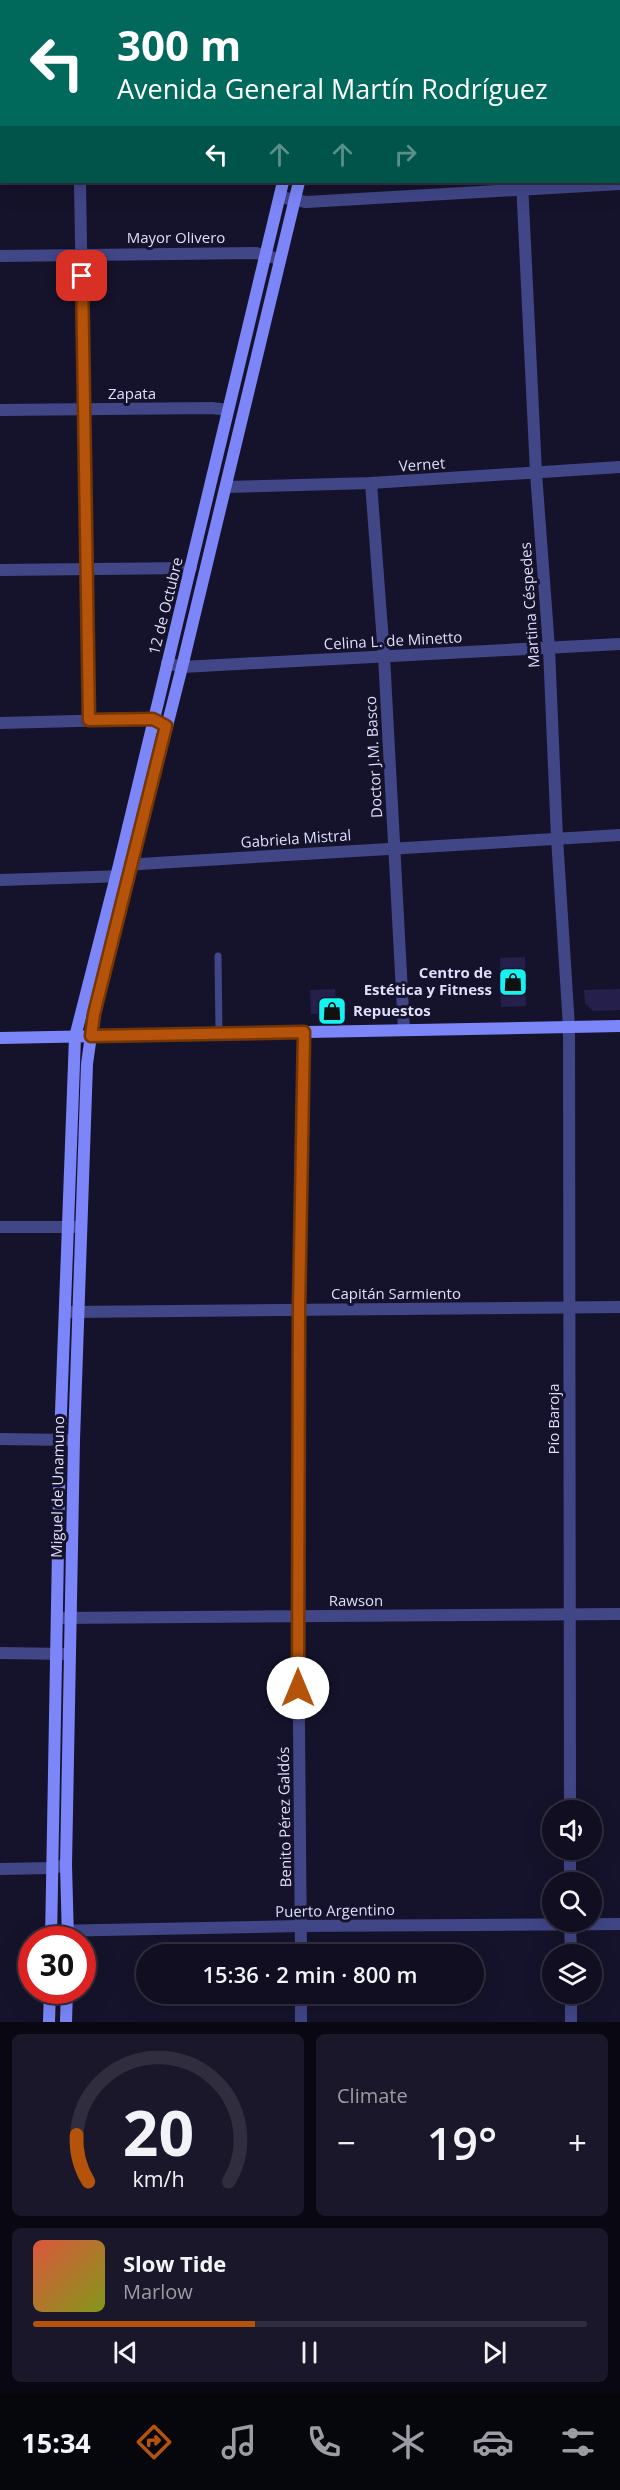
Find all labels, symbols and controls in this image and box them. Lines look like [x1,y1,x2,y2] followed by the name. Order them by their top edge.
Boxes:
[117,16,241,73] text: 300 m
[18,24,96,102] icon: left
[117,70,548,107] text: Avenida General Martín Rodríguez
[200,138,233,171] icon: left
[263,138,296,171] icon: ahead
[326,138,359,171] icon: ahead
[389,138,422,171] icon: right
[127,227,225,247] street label: Mayor Olivero
[56,250,107,301] pin
[65,259,98,292] icon: arrive
[108,383,156,403] street label: Zapata
[398,452,446,476] street label: Vernet
[515,542,543,669] street label: Martina Céspedes
[143,555,187,657] street label: 12 de Octubre
[323,626,463,654] street label: Celina L. de Minetto
[360,696,386,819] street label: Doctor J.M. Basco
[240,824,352,852] street label: Gabriela Mistral
[364,962,492,999] place label: Centro de Estética y Fitness
[497,966,529,998] shop icon: Centro de Estética y Fitness
[316,995,348,1027] shop icon: Repuestos
[353,1000,431,1020] place label: Repuestos
[331,1283,461,1303] street label: Capitán Sarmiento
[543,1383,563,1455] street label: Pío Baroja
[46,1416,68,1558] street label: Miguel de Unamuno
[329,1590,383,1610] street label: Rawson
[266,1656,330,1720] position arrow
[273,1747,295,1888] street label: Benito Pérez Galdós
[542,1800,602,2004] map controls
[542,1800,602,1860] button: sound
[542,1872,602,1932] button: search
[275,1899,395,1921] street label: Puerto Argentino
[18,1926,96,2004] speed limit sign: 30
[542,1944,602,2004] button: layers
[202,1959,418,1989] text: 15:36 · 2 min · 800 m
[337,2082,408,2109] text: Climate
[122,2089,194,2174] text: 20
[427,2112,497,2173] text: 19°
[337,2120,356,2165] text: −
[568,2120,587,2165] text: +
[132,2164,184,2193] text: km/h
[123,2248,226,2278] text: Slow Tide
[123,2278,193,2305] text: Marlow
[109,2336,142,2369] icon: previous
[293,2336,326,2369] icon: pause
[478,2336,511,2369] icon: next
[133,2421,175,2463] icon: directions
[218,2421,260,2463] icon: music
[303,2421,345,2463] icon: phone
[387,2421,429,2463] icon: climate
[472,2421,514,2463] icon: car
[557,2421,599,2463] icon: filters
[21,2424,91,2461] text: 15:34

